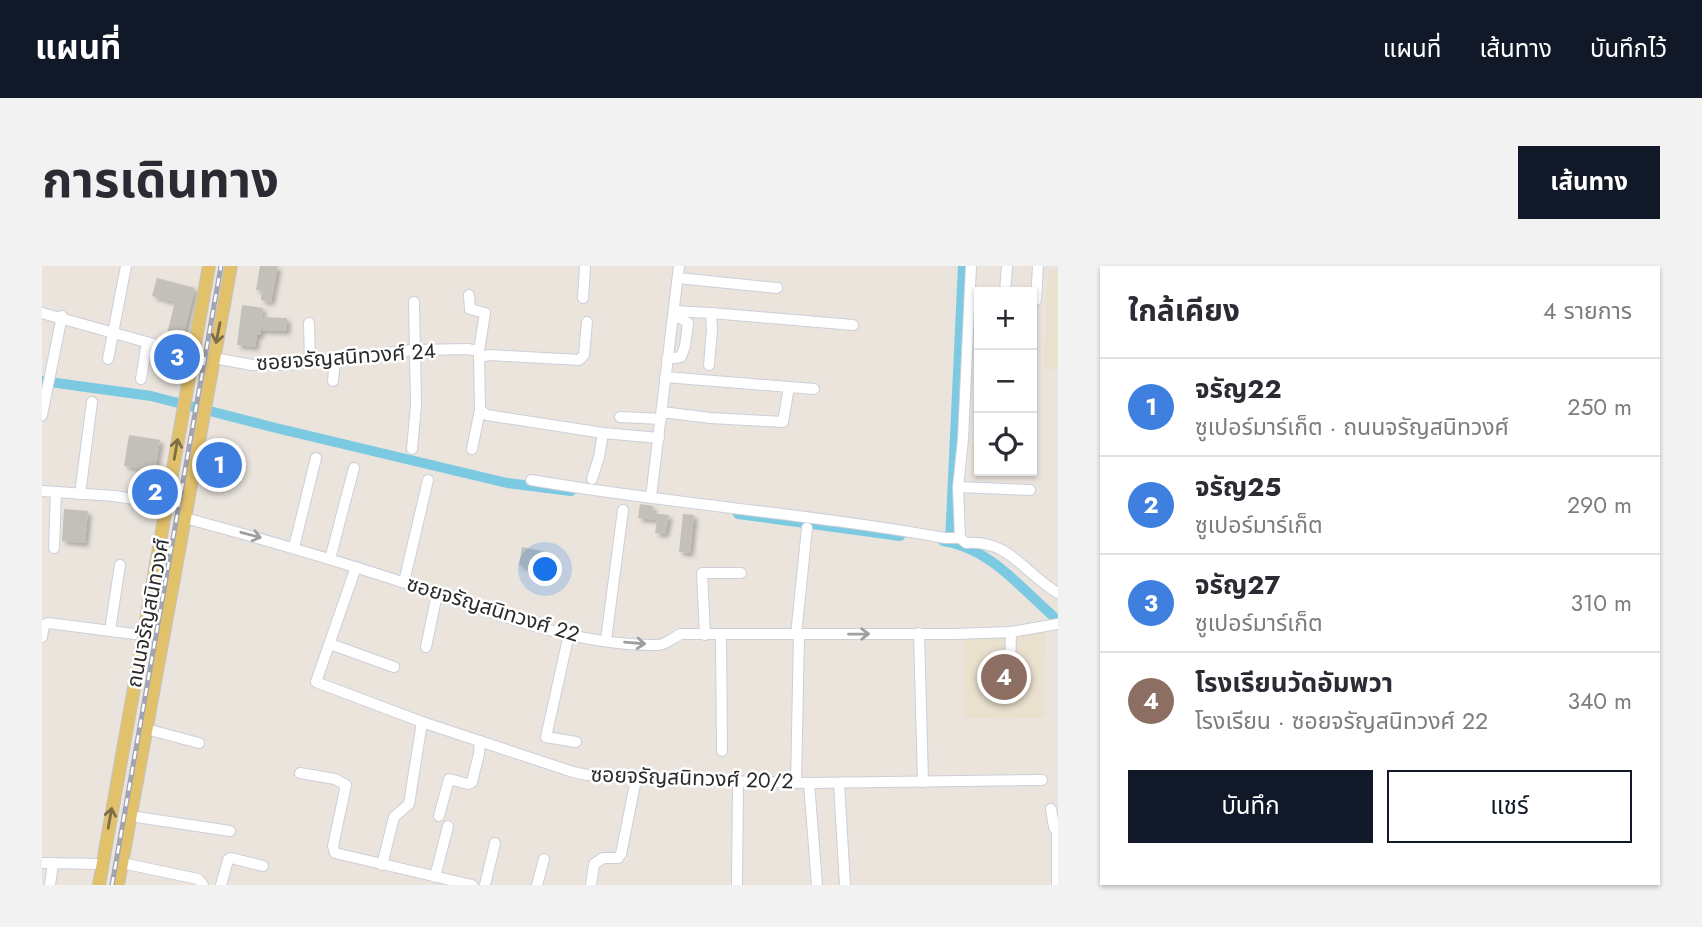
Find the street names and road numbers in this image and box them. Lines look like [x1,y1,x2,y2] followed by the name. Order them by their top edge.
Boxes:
[255,336,437,378] street label: ซอยจรัญสนิทวงศ์ 24
[119,536,177,690] street label: ถนนจรัญสนิทวงศ์
[403,568,583,650] street label: ซอยจรัญสนิทวงศ์ 22
[590,759,794,797] street label: ซอยจรัญสนิทวงศ์ 20/2

